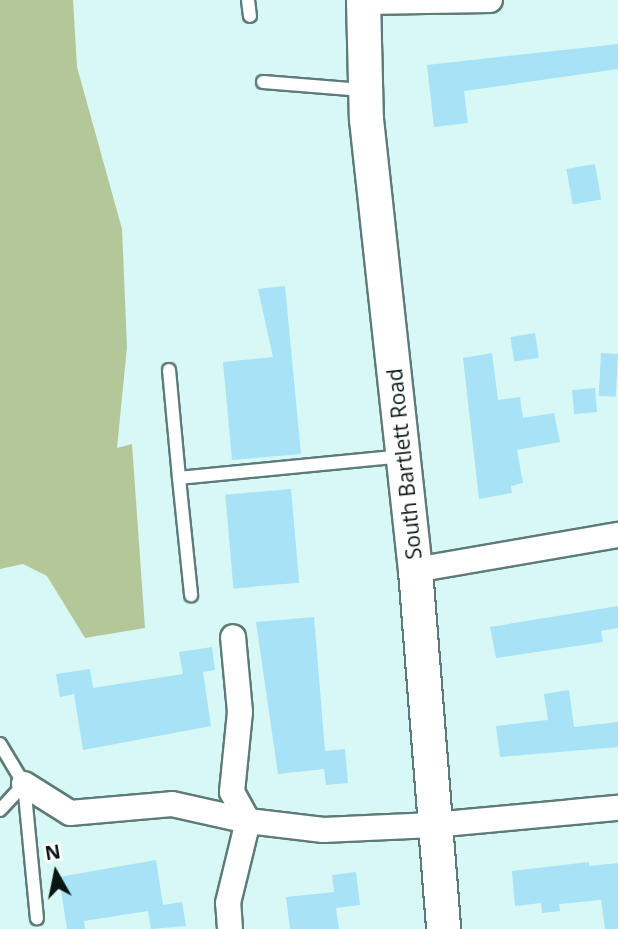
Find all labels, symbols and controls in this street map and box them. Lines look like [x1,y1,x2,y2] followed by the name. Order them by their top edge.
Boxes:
[381,367,427,561] street label: South Bartlett Road
[21,838,91,908] north arrow
[43,838,62,866] text: N

